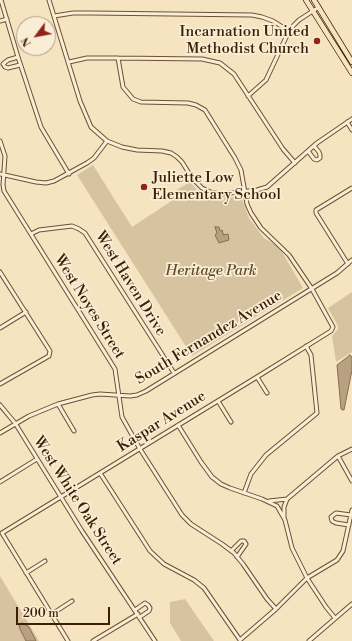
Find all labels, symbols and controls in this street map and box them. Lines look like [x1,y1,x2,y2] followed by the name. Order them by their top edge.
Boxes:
[16,16,56,56] north arrow
[180,23,309,58] place label: Incarnation United Methodist Church
[18,34,35,49] text: N
[312,36,322,46] marker: Incarnation United Methodist Church
[152,169,281,204] place label: Juliette Low Elementary School
[139,182,149,192] marker: Juliette Low Elementary School
[91,228,169,340] street label: West Haven Drive
[50,252,128,362] street label: West Noyes Street
[165,262,257,280] park label: Heritage Park
[133,287,285,389] street label: South Fernandez Avenue
[114,388,210,456] street label: Kaspar Avenue
[29,433,125,569] street label: West White Oak Street
[18,599,112,625] scale bar
[23,606,59,621] text: 200 m

